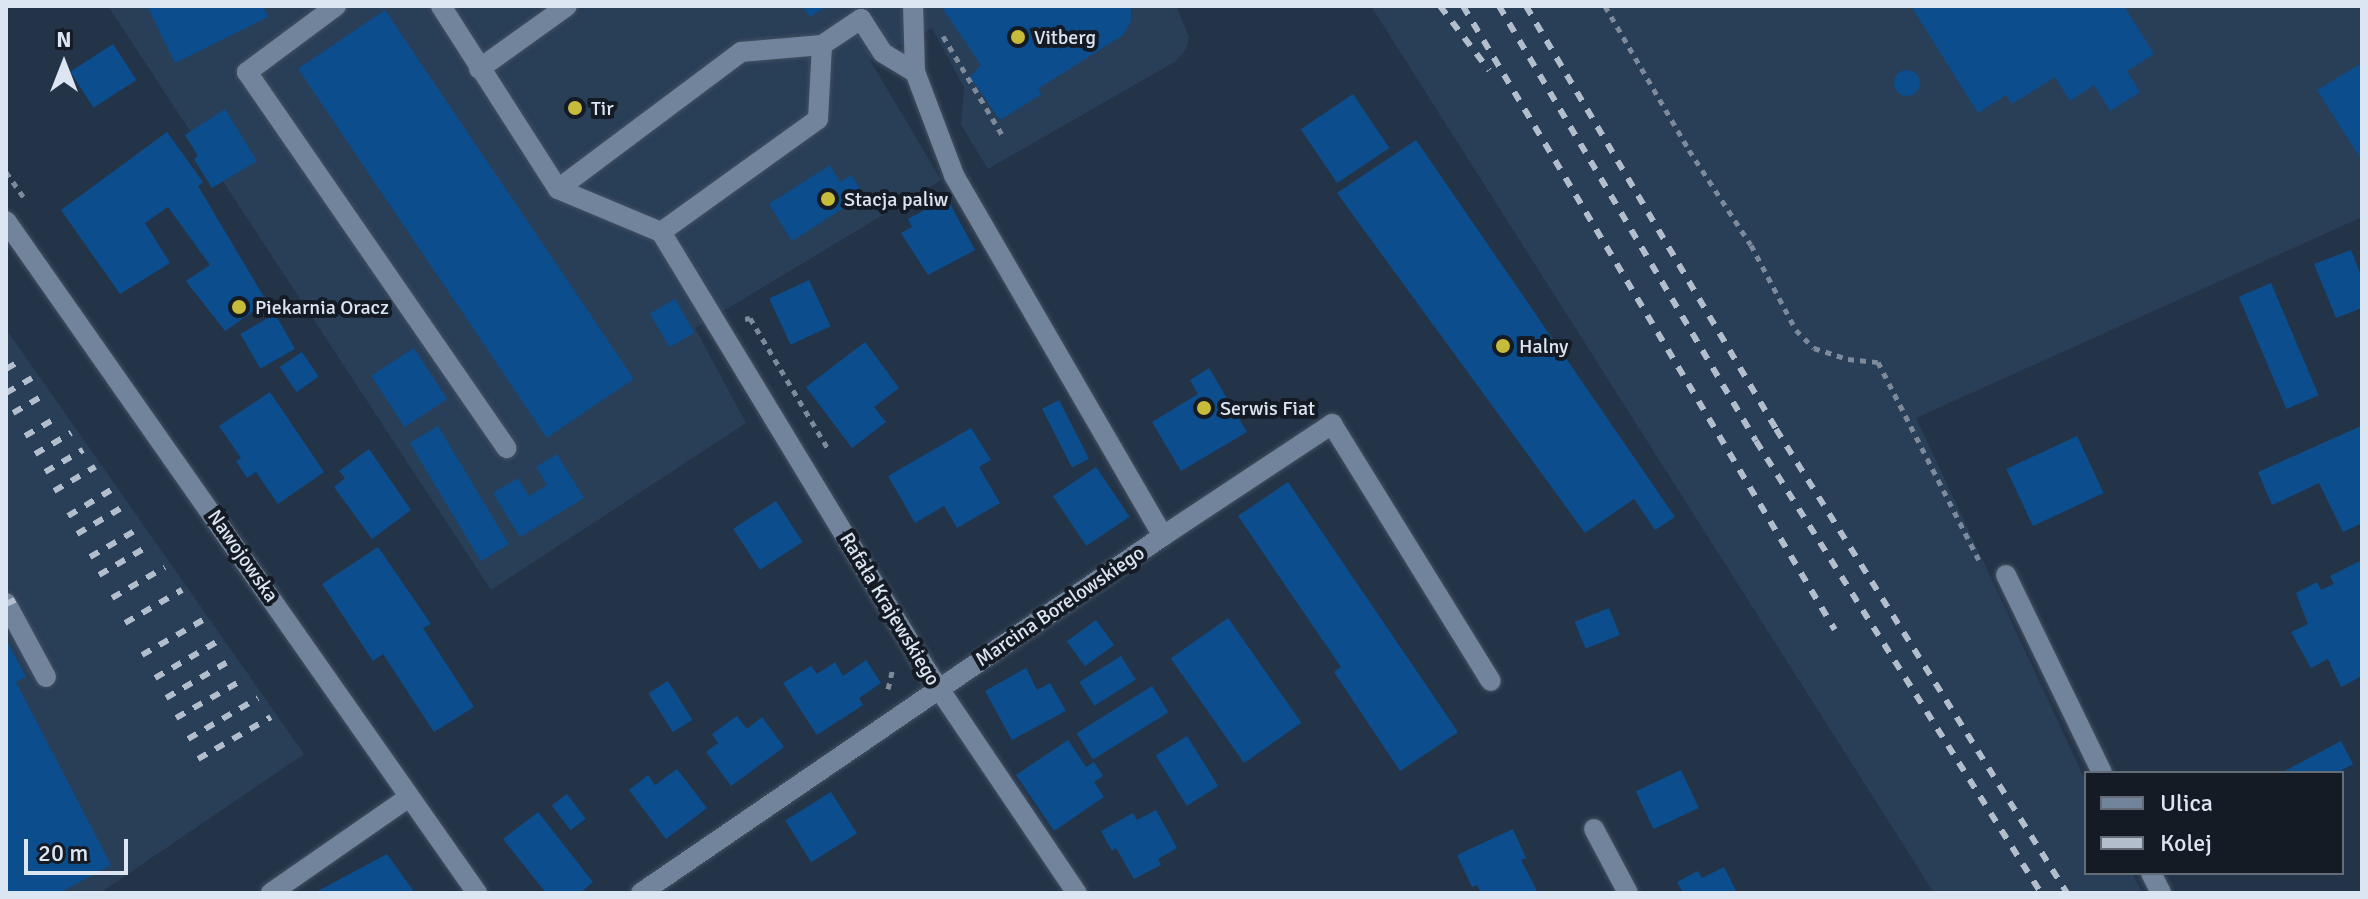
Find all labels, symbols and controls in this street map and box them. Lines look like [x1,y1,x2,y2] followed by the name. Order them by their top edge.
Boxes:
[24,24,104,104] north arrow
[1034,25,1096,49] place label: Vitberg
[56,26,72,53] text: N
[1009,28,1027,46] marker: Vitberg
[591,96,614,120] place label: Tir
[566,99,584,117] marker: Tir
[844,187,948,211] place label: Stacja paliw
[819,190,837,208] marker: Stacja paliw
[255,295,389,319] place label: Piekarnia Oracz
[230,298,248,316] marker: Piekarnia Oracz
[1519,334,1568,358] place label: Halny
[1494,337,1512,355] marker: Halny
[1220,396,1315,420] place label: Serwis Fiat
[1195,399,1213,417] marker: Serwis Fiat
[202,505,284,607] street label: Nawojowska
[835,528,945,690] street label: Rafała Krajewskiego
[971,541,1149,671] street label: Marcina Borelowskiego
[2084,771,2344,875] legend
[2160,788,2213,818] text: Ulica
[28,823,132,873] scale bar
[2160,828,2212,858] text: Kolej
[38,838,88,868] text: 20 m

